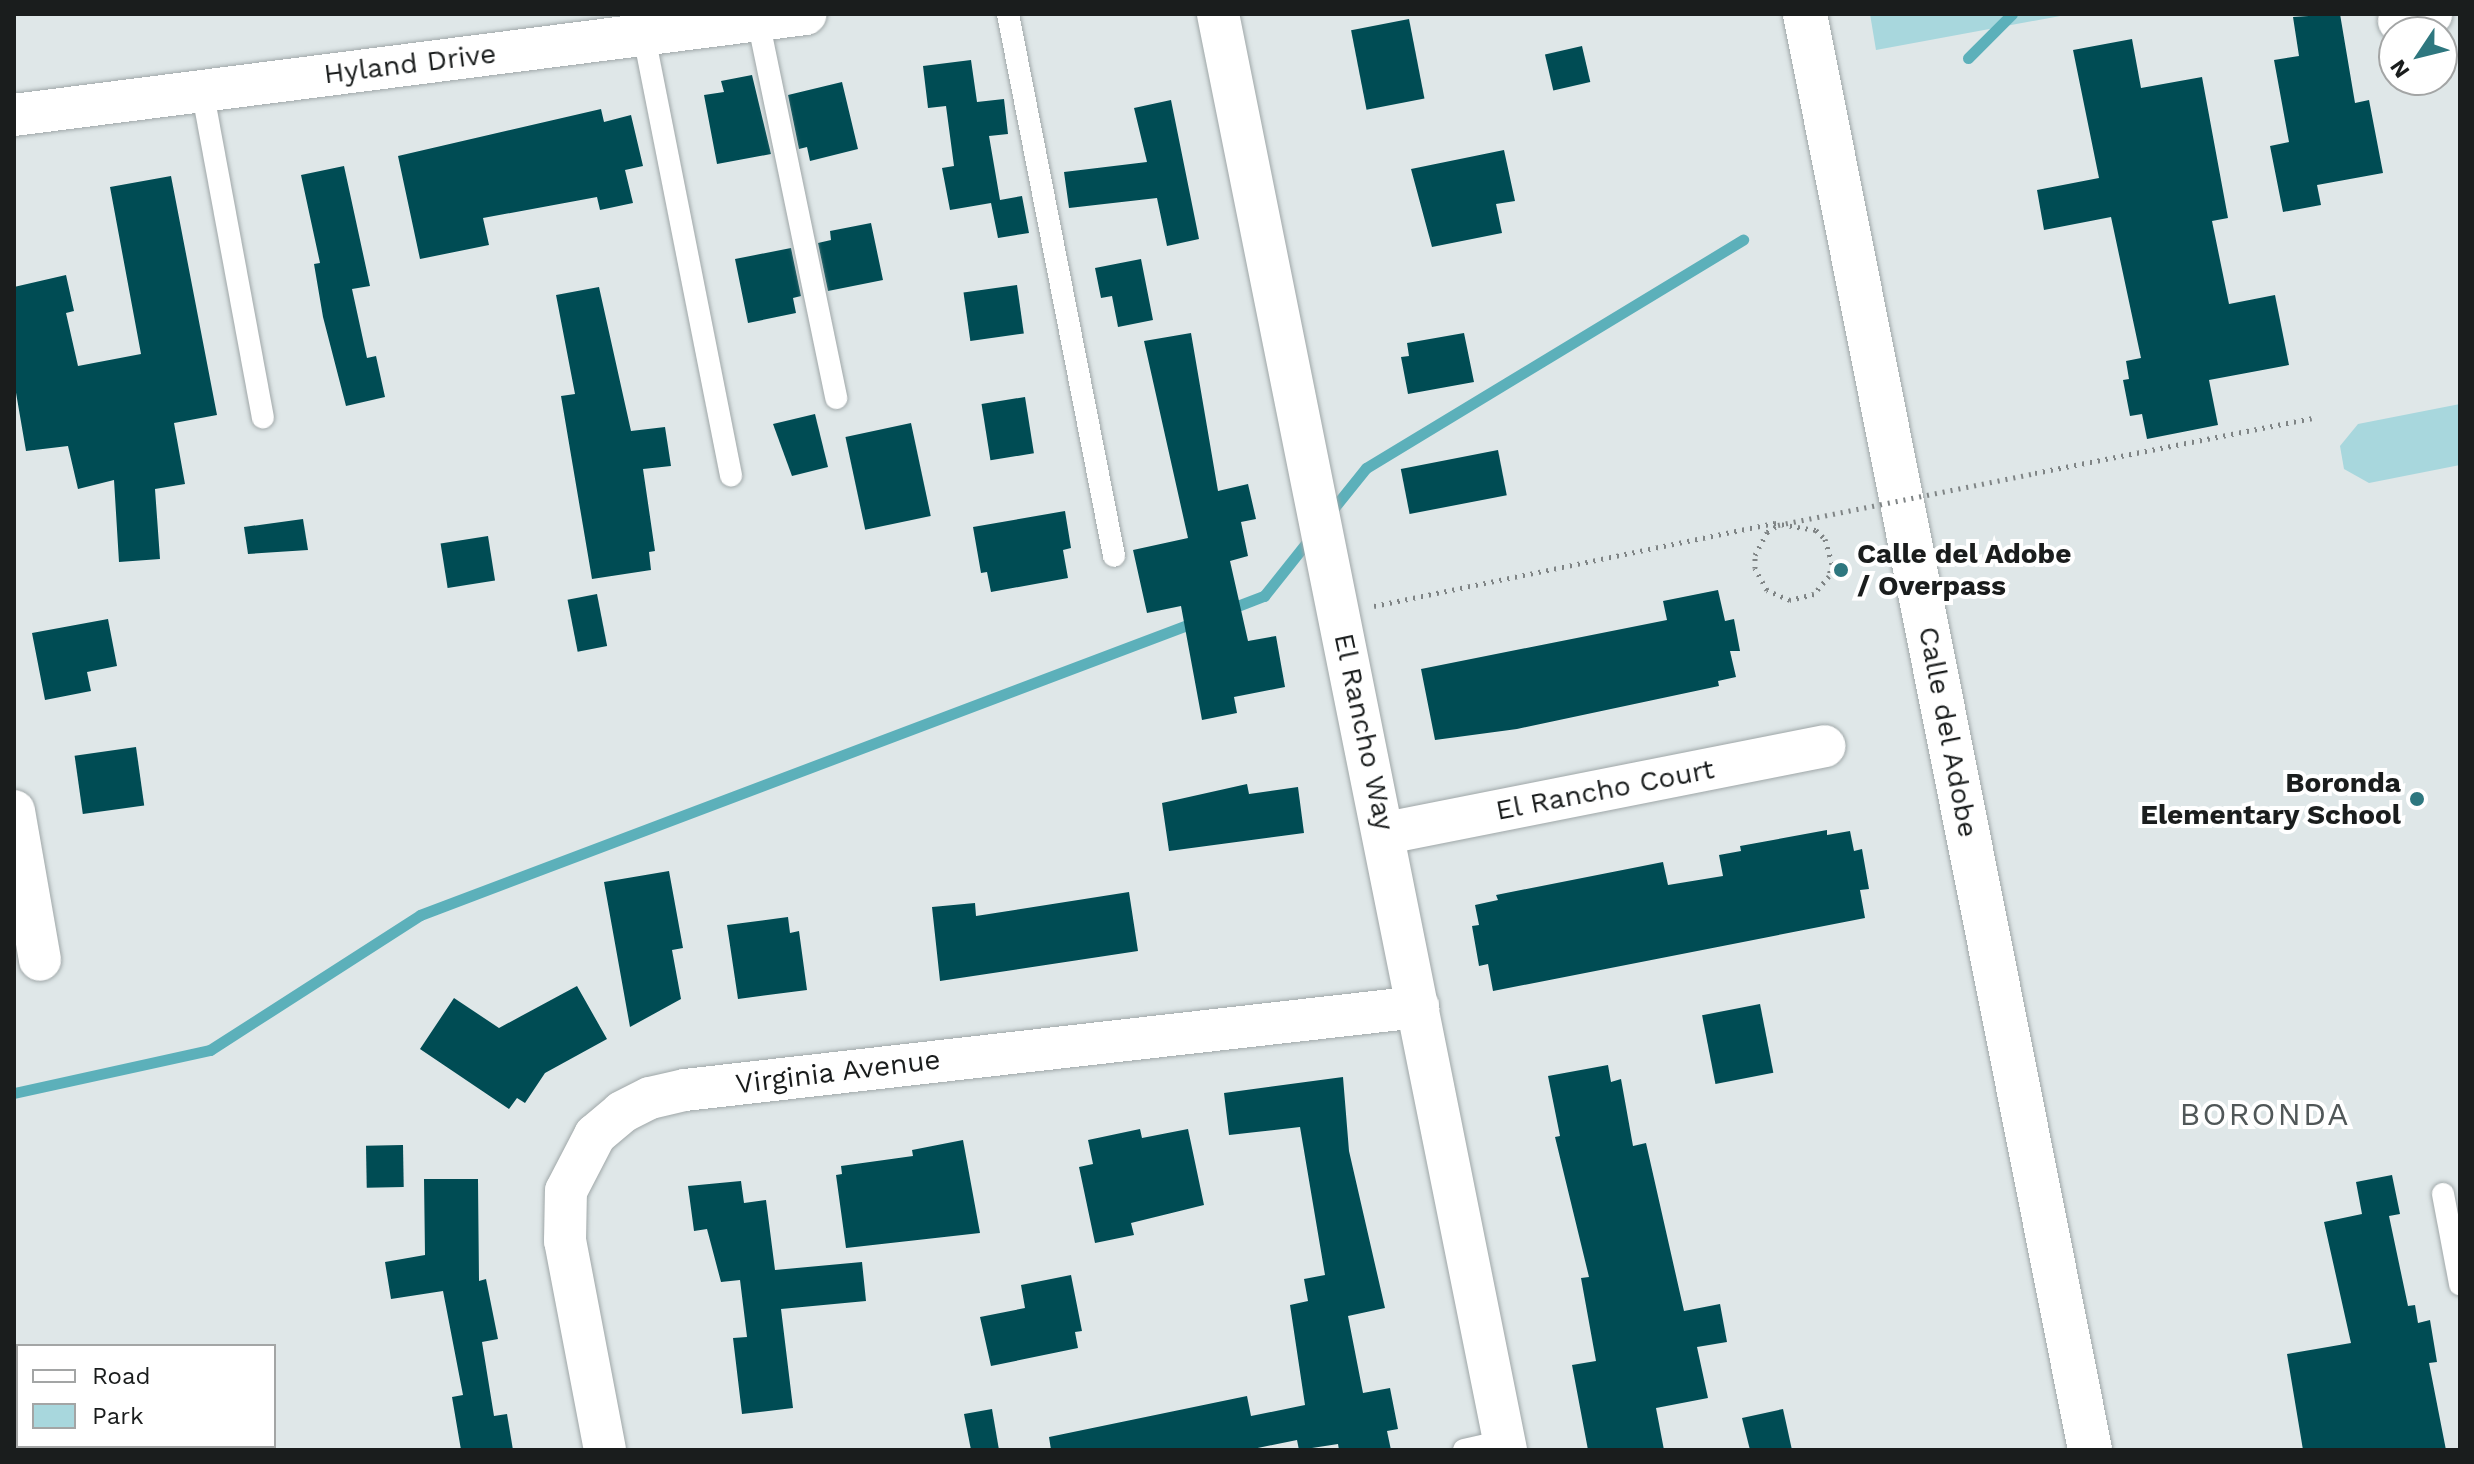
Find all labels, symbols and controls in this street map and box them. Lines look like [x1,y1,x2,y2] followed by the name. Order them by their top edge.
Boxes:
[2378,16,2458,96] north arrow
[322,37,498,91] street label: Hyland Drive
[2385,55,2414,83] text: N
[1857,537,2072,603] place label: Calle del Adobe / Overpass
[1832,561,1850,579] marker: Calle del Adobe / Overpass
[1911,623,1985,841] street label: Calle del Adobe
[1327,630,1401,834] street label: El Rancho Way
[1492,752,1718,828] street label: El Rancho Court
[2140,766,2401,832] place label: Boronda Elementary School
[2408,790,2426,808] marker: Boronda Elementary School
[733,1043,943,1101] street label: Virginia Avenue
[2180,1095,2350,1133] district label: BORONDA
[16,1344,276,1448] legend
[92,1362,151,1390] text: Road
[92,1402,144,1430] text: Park

